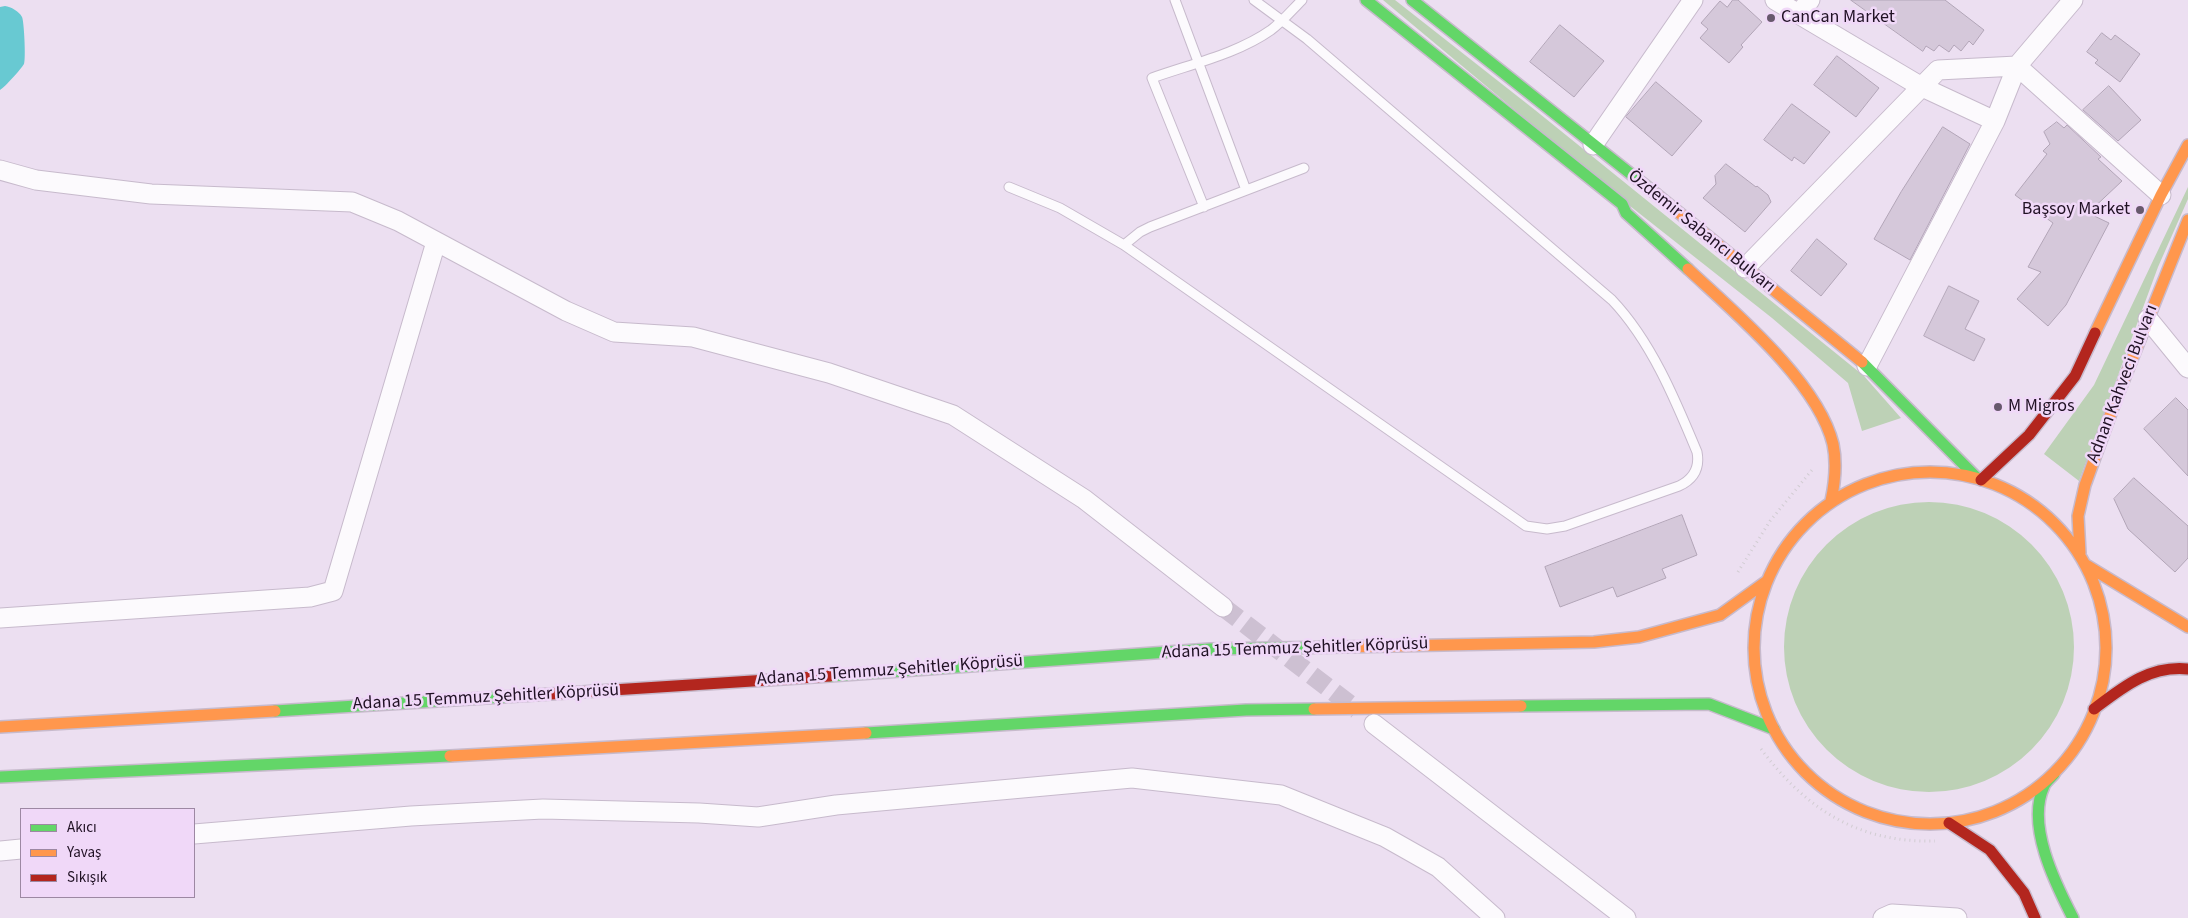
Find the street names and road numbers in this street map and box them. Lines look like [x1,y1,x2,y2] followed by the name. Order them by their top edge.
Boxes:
[1623,166,1779,298] street label: Özdemir Sabancı Bulvarı
[2083,302,2163,466] street label: Adnan Kahveci Bulvarı
[1161,634,1429,664] street label: Adana 15 Temmuz Şehitler Köprüsü
[756,651,1024,691] street label: Adana 15 Temmuz Şehitler Köprüsü
[352,680,620,716] street label: Adana 15 Temmuz Şehitler Köprüsü

